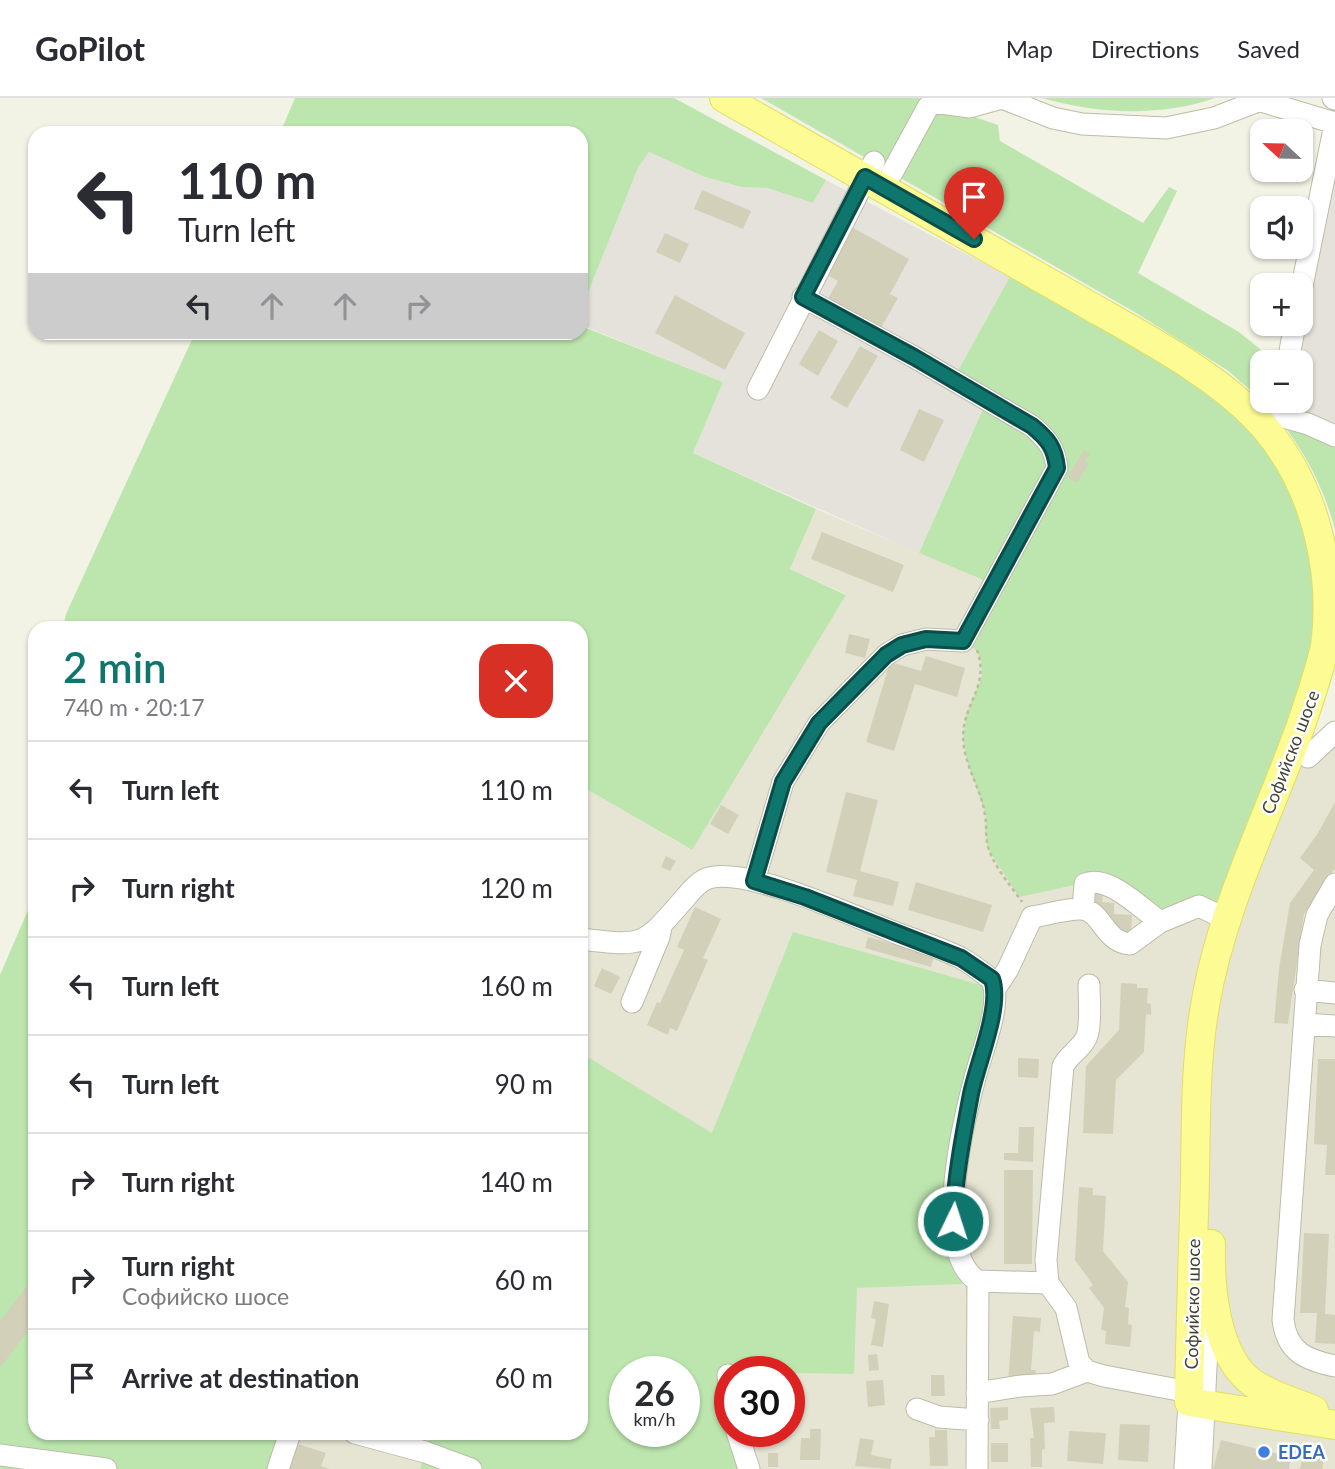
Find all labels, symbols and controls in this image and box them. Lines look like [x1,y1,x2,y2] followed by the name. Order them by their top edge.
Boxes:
[35,28,145,68] text: GoPilot
[1006,34,1053,63] text: Map
[1091,34,1199,63] text: Directions
[1237,34,1300,63] text: Saved
[1250,119,1312,182] north arrow
[1250,119,1313,413] map controls
[178,151,316,209] text: 110 m
[63,154,154,245] icon: left
[944,167,1004,239] pin
[955,178,993,216] icon: arrive
[1250,196,1313,259] button: sound
[178,210,295,249] text: Turn left
[1250,273,1313,336] button: +
[180,287,218,325] icon: left
[253,287,291,325] icon: ahead
[326,287,364,325] icon: ahead
[399,287,437,325] icon: right
[1250,350,1313,413] button: −
[63,642,167,692] text: 2 min
[479,644,553,718] button: close
[1256,687,1324,817] street label: Софийско шосе
[63,693,205,721] text: 740 m · 20:17
[63,771,101,809] icon: left
[122,774,219,806] text: Turn left
[480,774,553,806] text: 110 m
[63,869,101,907] icon: right
[122,872,235,904] text: Turn right
[480,872,553,904] text: 120 m
[63,967,101,1005] icon: left
[122,970,219,1002] text: Turn left
[480,970,553,1002] text: 160 m
[63,1065,101,1103] icon: left
[122,1068,219,1100] text: Turn left
[495,1068,553,1100] text: 90 m
[63,1163,101,1201] icon: right
[122,1166,235,1198] text: Turn right
[480,1166,553,1198] text: 140 m
[916,1184,990,1258] position arrow
[1180,1238,1204,1370] street label: Софийско шосе
[122,1250,235,1282] text: Turn right
[63,1261,101,1299] icon: right
[495,1264,553,1296] text: 60 m
[122,1282,289,1310] text: Софийско шосе
[714,1356,805,1447] speed limit sign: 30
[63,1359,101,1397] icon: arrive
[122,1362,359,1394] text: Arrive at destination
[495,1362,553,1394] text: 60 m
[634,1371,675,1413] text: 26
[633,1408,676,1430] text: km/h
[1278,1441,1325,1463] place label: EDEA
[1256,1444,1272,1460] marker: EDEA

